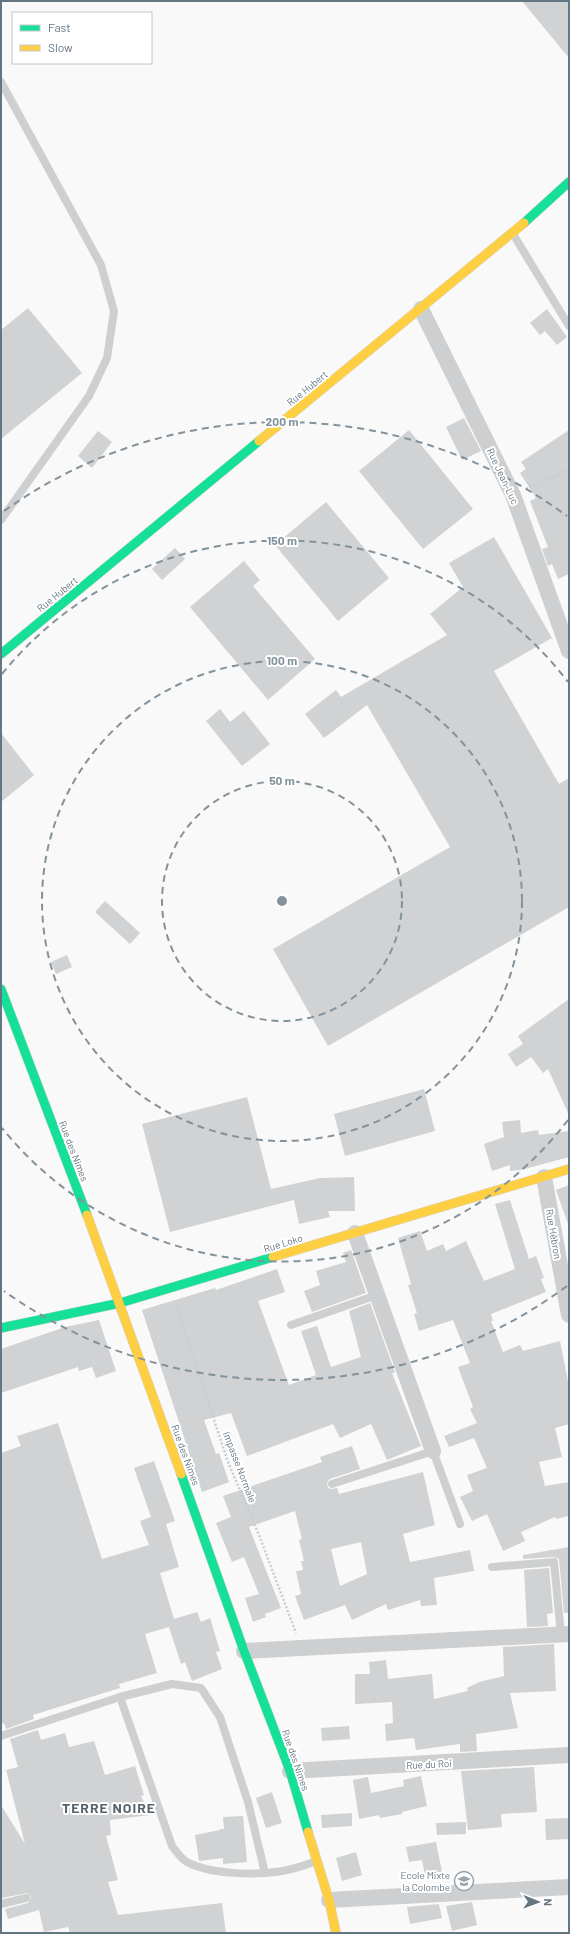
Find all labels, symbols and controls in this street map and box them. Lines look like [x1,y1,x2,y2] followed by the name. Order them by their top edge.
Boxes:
[12,12,152,64] legend
[48,20,71,34] text: Fast
[48,40,73,54] text: Slow
[284,368,330,408] street label: Rue Hubert
[266,414,298,428] text: 200 m
[485,446,521,506] street label: Rue Jean-Luc
[267,533,297,547] text: 150 m
[34,574,80,614] street label: Rue Hubert
[267,653,297,667] text: 100 m
[269,773,295,787] text: 50 m
[275,894,289,908] centre of rings
[57,1119,91,1183] street label: Rue des Nimes
[544,1208,564,1260] street label: Rue Hébron
[262,1231,304,1255] street label: Rue Loko
[169,1423,203,1487] street label: Rue des Nimes
[221,1430,259,1504] street label: Impasse Normale
[280,1728,312,1792] street label: Rue des Nimes
[406,1757,452,1771] street label: Rue du Roi
[62,1799,156,1816] district label: TERRE NOIRE
[400,1869,450,1893] place label: Ecole Mixte la Colombe
[453,1870,475,1892] school or university icon: Ecole Mixte la Colombe
[518,1882,558,1922] north arrow
[542,1898,555,1906] text: N

